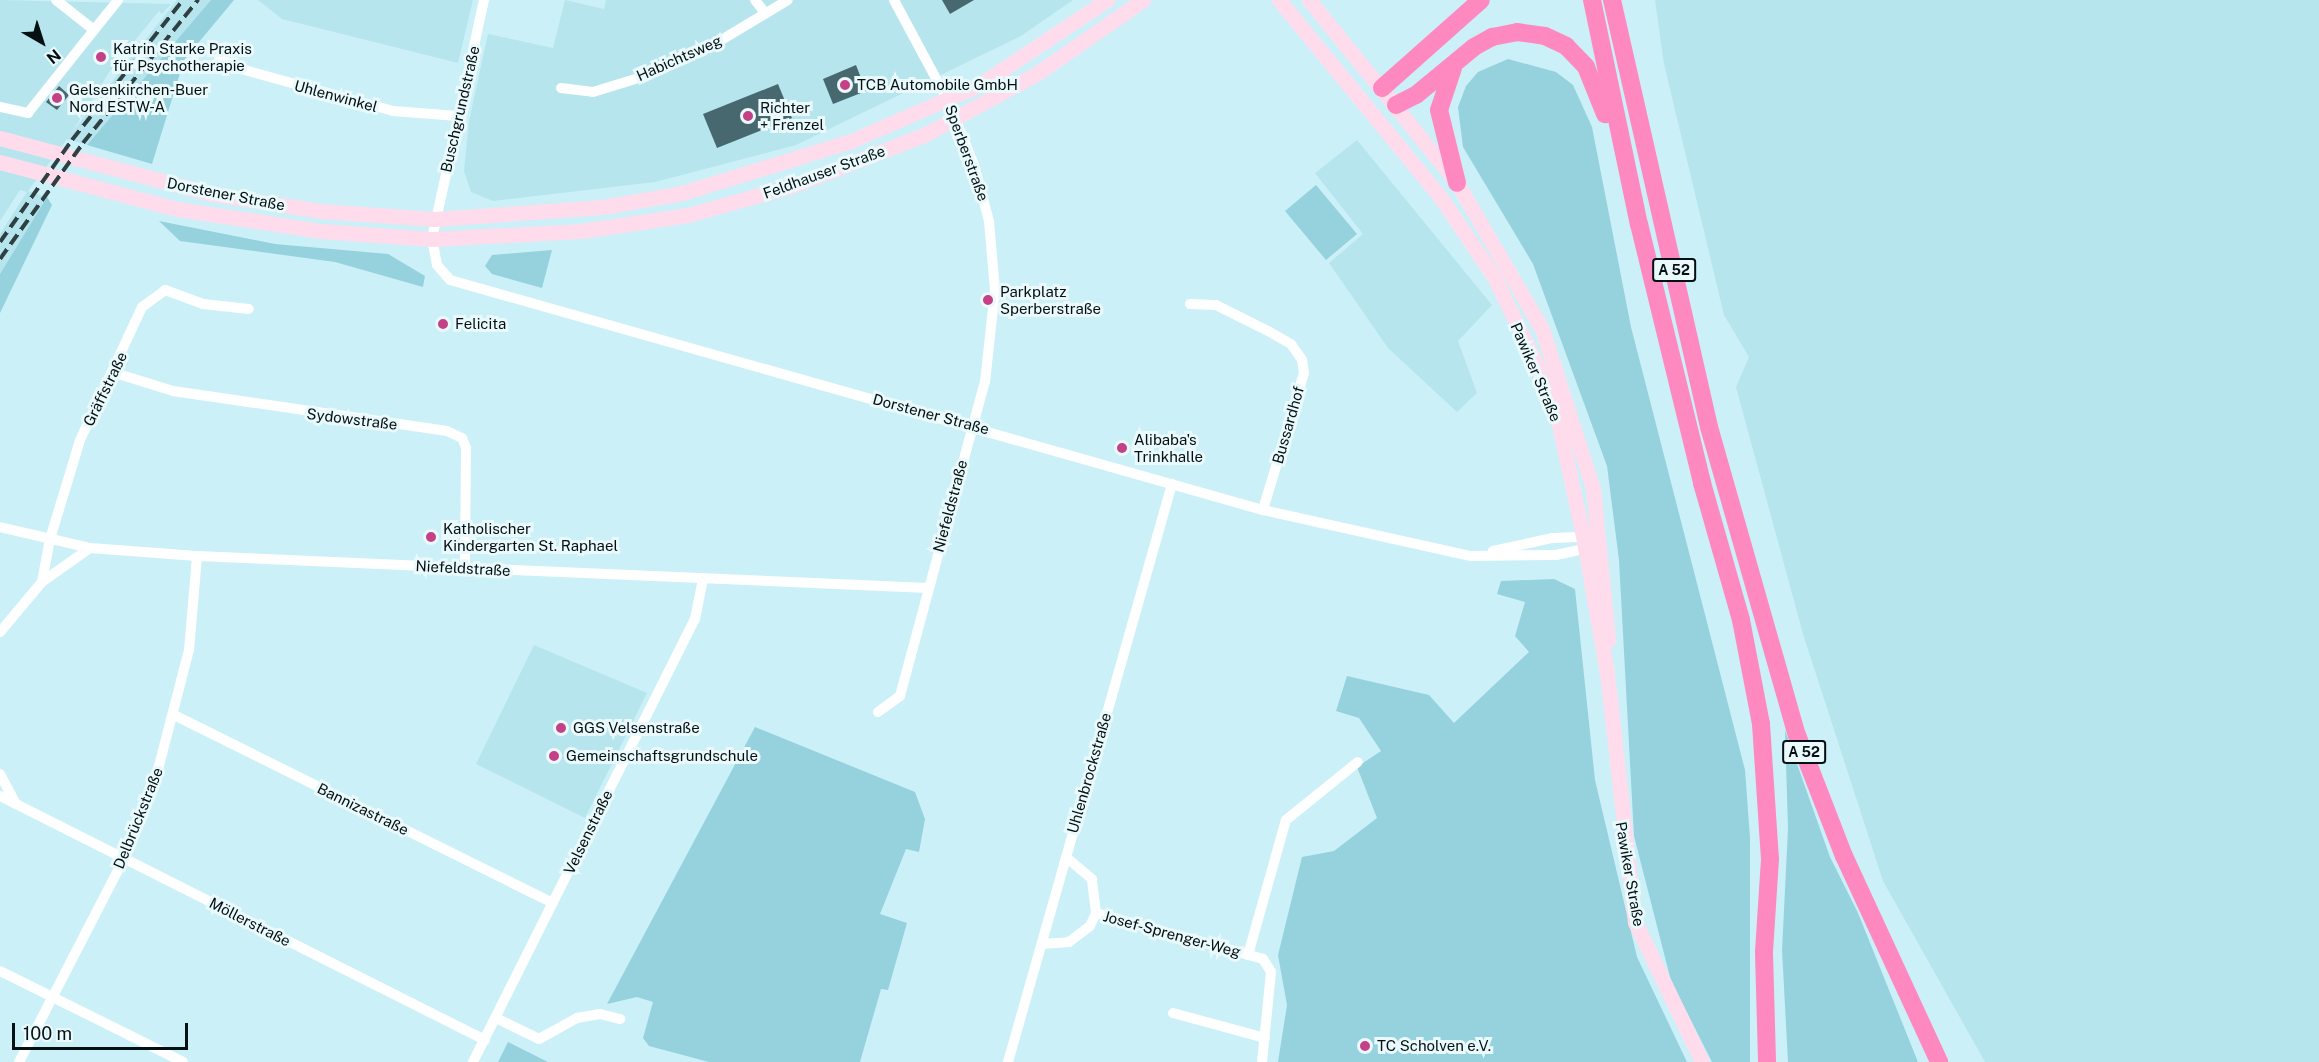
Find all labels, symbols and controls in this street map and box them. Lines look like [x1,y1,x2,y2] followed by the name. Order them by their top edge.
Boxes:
[12,12,72,72] north arrow
[634,31,724,85] street label: Habichtsweg
[113,39,252,74] place label: Katrin Starke Praxis für Psychotherapie
[437,44,483,174] street label: Buschgrundstraße
[43,45,64,68] text: N
[94,50,108,64] marker: Katrin Starke Praxis für Psychotherapie
[292,76,380,116] street label: Uhlenwinkel
[857,76,1018,94] place label: TCB Automobile GmbH
[838,78,852,92] marker: TCB Automobile GmbH
[69,80,208,115] place label: Gelsenkirchen-Buer Nord ESTW-A
[50,91,64,105] marker: Gelsenkirchen-Buer Nord ESTW-A
[760,98,824,133] place label: Richter + Frenzel
[941,102,993,204] street label: Sperberstraße
[741,109,755,123] marker: Richter + Frenzel
[761,142,887,202] street label: Feldhauser Straße
[166,174,286,214] street label: Dorstener Straße
[1652,259,1696,281] road number: A 52
[1000,282,1101,317] place label: Parkplatz Sperberstraße
[981,293,995,307] marker: Parkplatz Sperberstraße
[455,315,506,333] place label: Felicita
[436,317,450,331] marker: Felicita
[1507,320,1565,424] street label: Pawiker Straße
[79,349,131,429] street label: Gräffstraße
[1268,384,1308,466] street label: Bussardhof
[871,390,991,438] street label: Dorstener Straße
[306,404,398,434] street label: Sydowstraße
[1134,430,1203,465] place label: Alibaba's Trinkhalle
[1115,441,1129,455] marker: Alibaba's Trinkhalle
[929,458,971,554] street label: Niefeldstraße
[443,519,618,554] place label: Katholischer Kindergarten St. Raphael
[424,530,438,544] marker: Katholischer Kindergarten St. Raphael
[415,557,511,579] street label: Niefeldstraße
[1063,711,1115,835] street label: Uhlenbrockstraße
[573,719,700,737] place label: GGS Velsenstraße
[554,721,568,735] marker: GGS Velsenstraße
[1782,741,1826,763] road number: A 52
[566,747,758,765] place label: Gemeinschaftsgrundschule
[547,749,561,763] marker: Gemeinschaftsgrundschule
[109,765,167,871] street label: Delbrückstraße
[314,779,412,839] street label: Bannizastraße
[560,787,616,877] street label: Velsenstraße
[1612,820,1648,928] street label: Pawiker Straße
[206,894,294,950] street label: Möllerstraße
[1101,907,1243,961] street label: Josef-Sprenger-Weg
[15,1011,190,1049] scale bar
[23,1023,72,1044] text: 100 m
[1377,1037,1491,1055] place label: TC Scholven e.V.
[1358,1039,1372,1053] marker: TC Scholven e.V.

